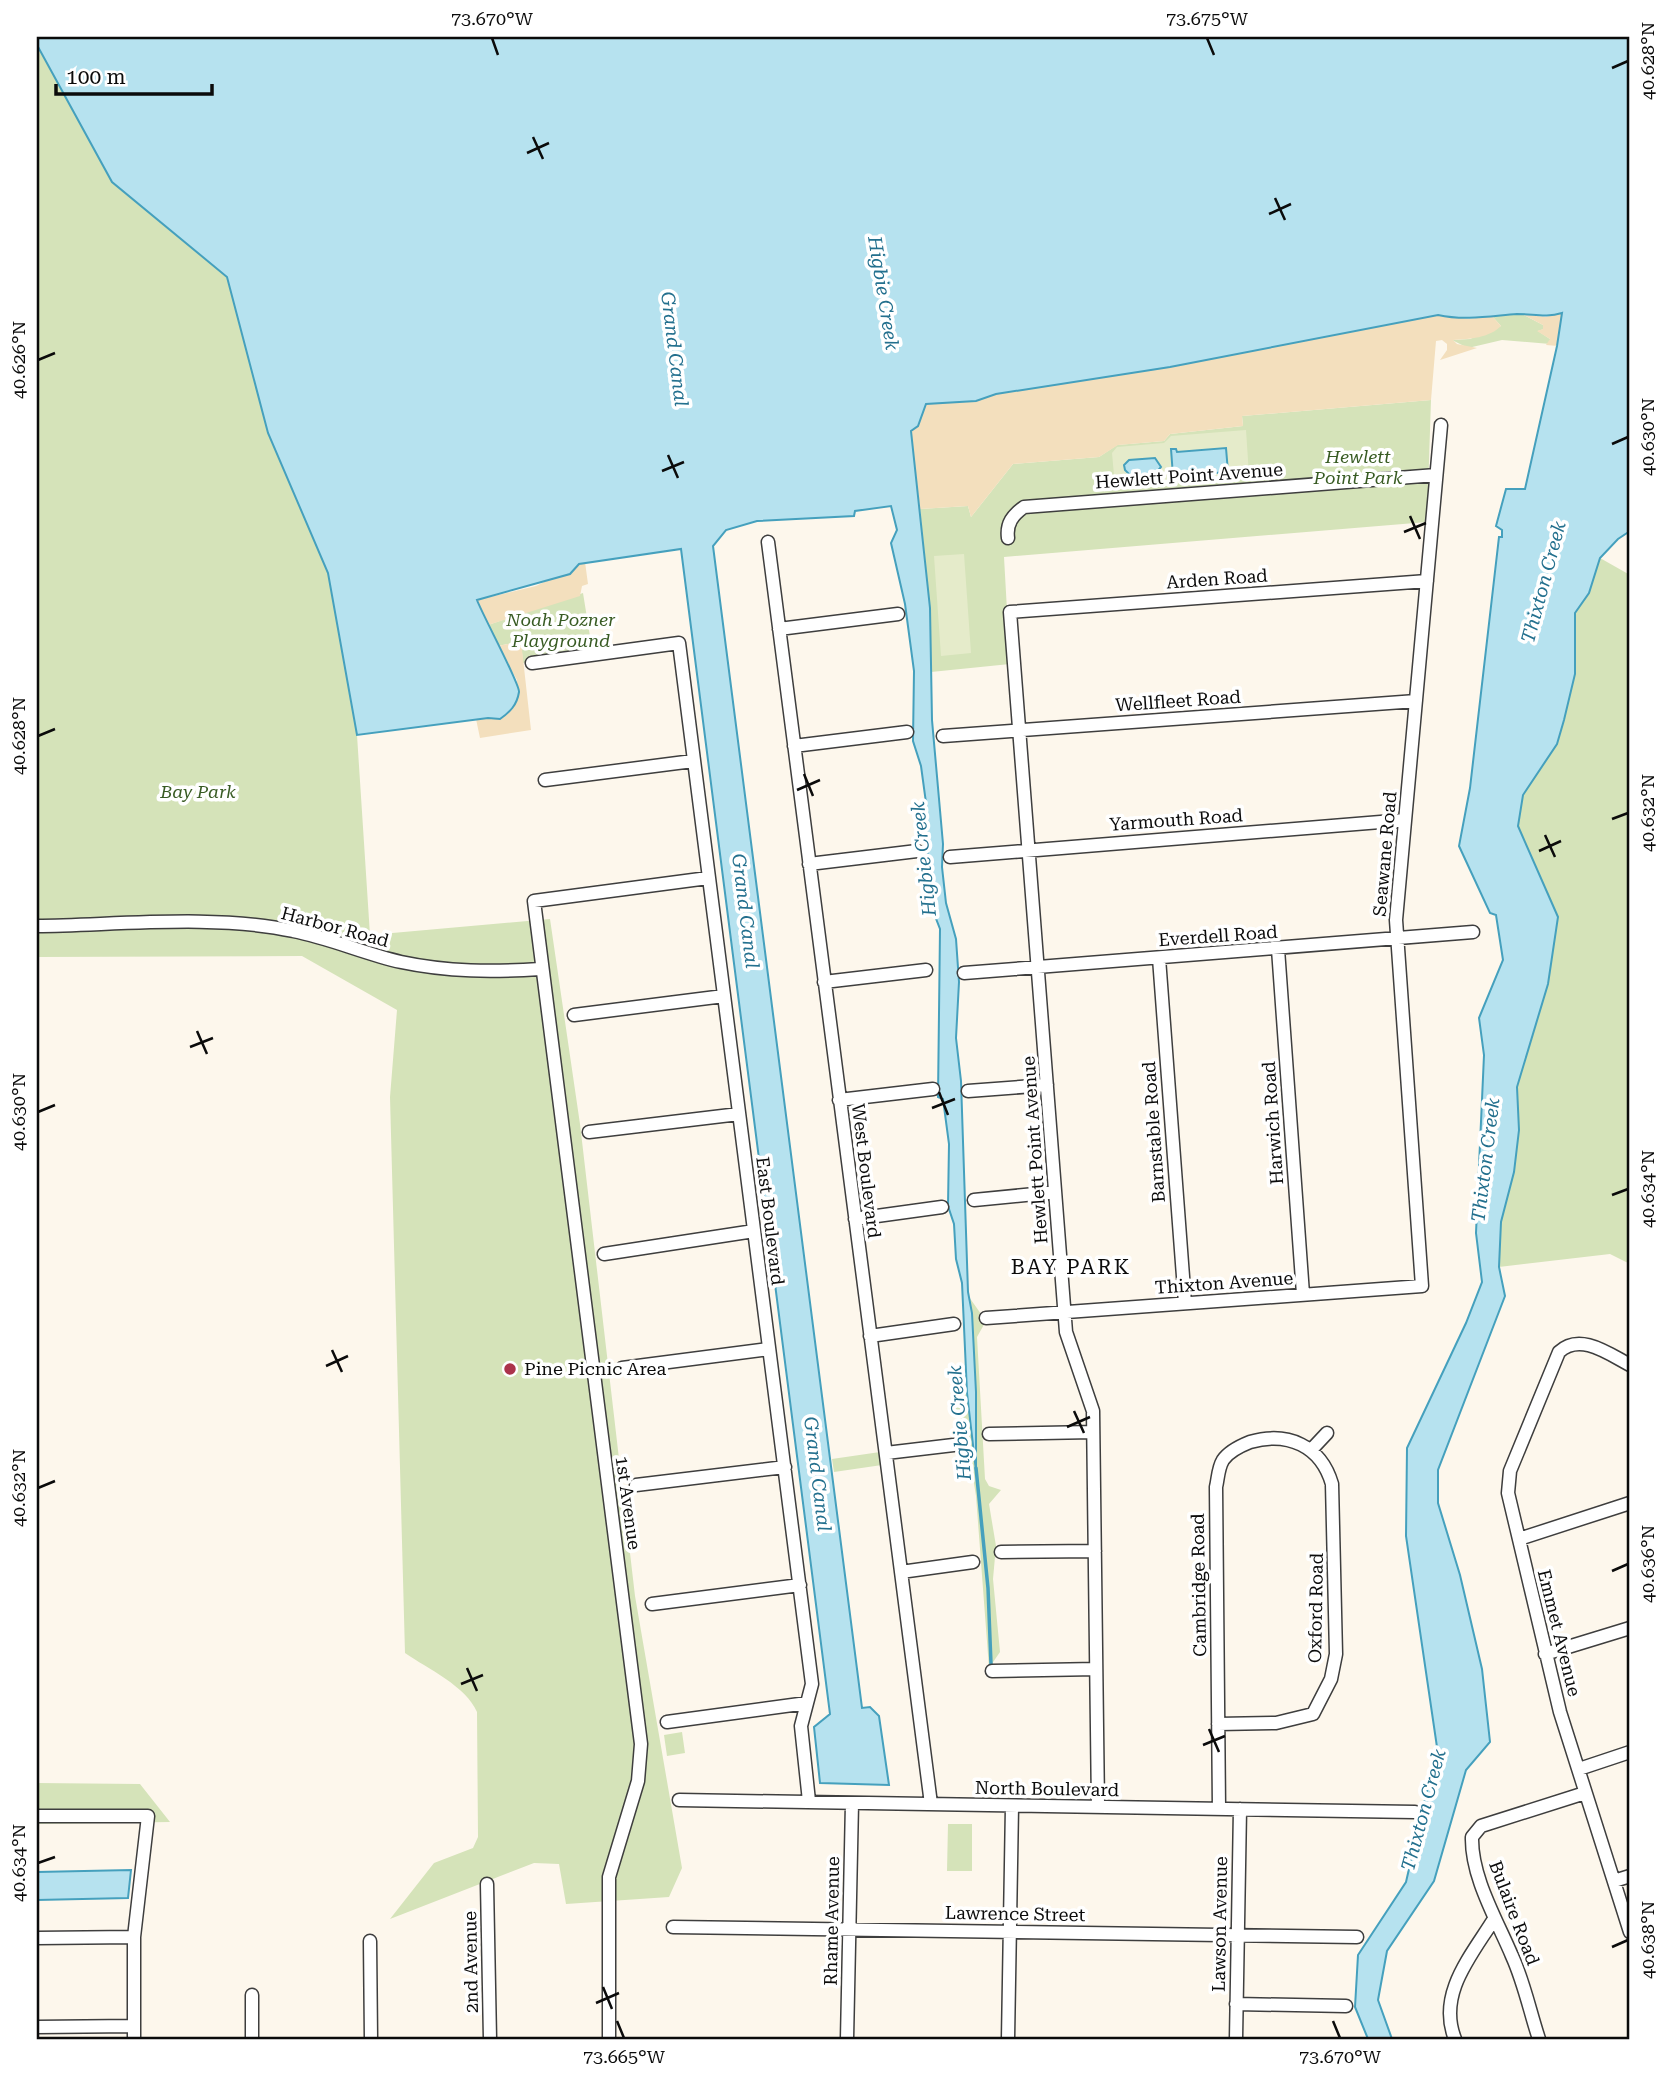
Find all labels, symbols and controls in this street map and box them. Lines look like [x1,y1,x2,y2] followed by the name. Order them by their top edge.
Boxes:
[451,8,534,29] text: 73.670°W
[1166,8,1249,29] text: 73.675°W
[1637,22,1658,100] text: 40.628°N
[56,52,212,96] scale bar
[66,65,126,89] text: 100 m
[863,233,904,352] water label: Higbie Creek
[656,290,693,408] water label: Grand Canal
[8,321,29,399] text: 40.626°N
[1637,398,1658,476] text: 40.630°N
[1313,446,1403,488] park label: Hewlett Point Park
[1094,458,1284,493] street label: Hewlett Point Avenue
[1516,518,1571,646] water label: Thixton Creek
[1166,564,1269,593] street label: Arden Road
[505,609,616,651] park label: Noah Pozner Playground
[1115,686,1242,715] street label: Wellfleet Road
[8,697,29,775] text: 40.628°N
[1637,774,1658,852] text: 40.632°N
[159,781,236,802] park label: Bay Park
[1369,790,1400,917] street label: Seawane Road
[906,800,941,918] water label: Higbie Creek
[1108,804,1244,835] street label: Yarmouth Road
[727,852,764,970] water label: Grand Canal
[279,902,392,951] street label: Harbor Road
[1158,921,1279,950] street label: Everdell Road
[1017,1055,1052,1245] street label: Hewlett Point Avenue
[1138,1060,1169,1203] street label: Barnstable Road
[1258,1060,1287,1185] street label: Harwich Road
[8,1073,29,1151] text: 40.630°N
[1466,1096,1505,1224] water label: Thixton Creek
[848,1102,885,1240] street label: West Boulevard
[1637,1150,1658,1228] text: 40.634°N
[752,1155,789,1287] street label: East Boulevard
[1011,1255,1131,1279] district label: BAY PARK
[1154,1267,1294,1298] street label: Thixton Avenue
[524,1358,666,1379] place label: Pine Picnic Area
[502,1361,518,1377] marker: Pine Picnic Area
[943,1364,976,1482] water label: Higbie Creek
[799,1415,836,1533] water label: Grand Canal
[8,1449,29,1527] text: 40.632°N
[612,1455,645,1551] street label: 1st Avenue
[1187,1513,1210,1657] street label: Cambridge Road
[1637,1525,1658,1603] text: 40.636°N
[1304,1552,1327,1663] street label: Oxford Road
[1534,1567,1585,1699] street label: Emmet Avenue
[1396,1746,1451,1874] water label: Thixton Creek
[975,1777,1120,1800] street label: North Boulevard
[8,1824,29,1902] text: 40.634°N
[820,1856,843,1986] street label: Rhame Avenue
[1208,1856,1231,1992] street label: Lawson Avenue
[1485,1858,1544,1968] street label: Bulaire Road
[1637,1901,1658,1979] text: 40.638°N
[945,1902,1086,1925] street label: Lawrence Street
[459,1911,482,2013] street label: 2nd Avenue
[583,2046,666,2067] text: 73.665°W
[1299,2046,1382,2067] text: 73.670°W

